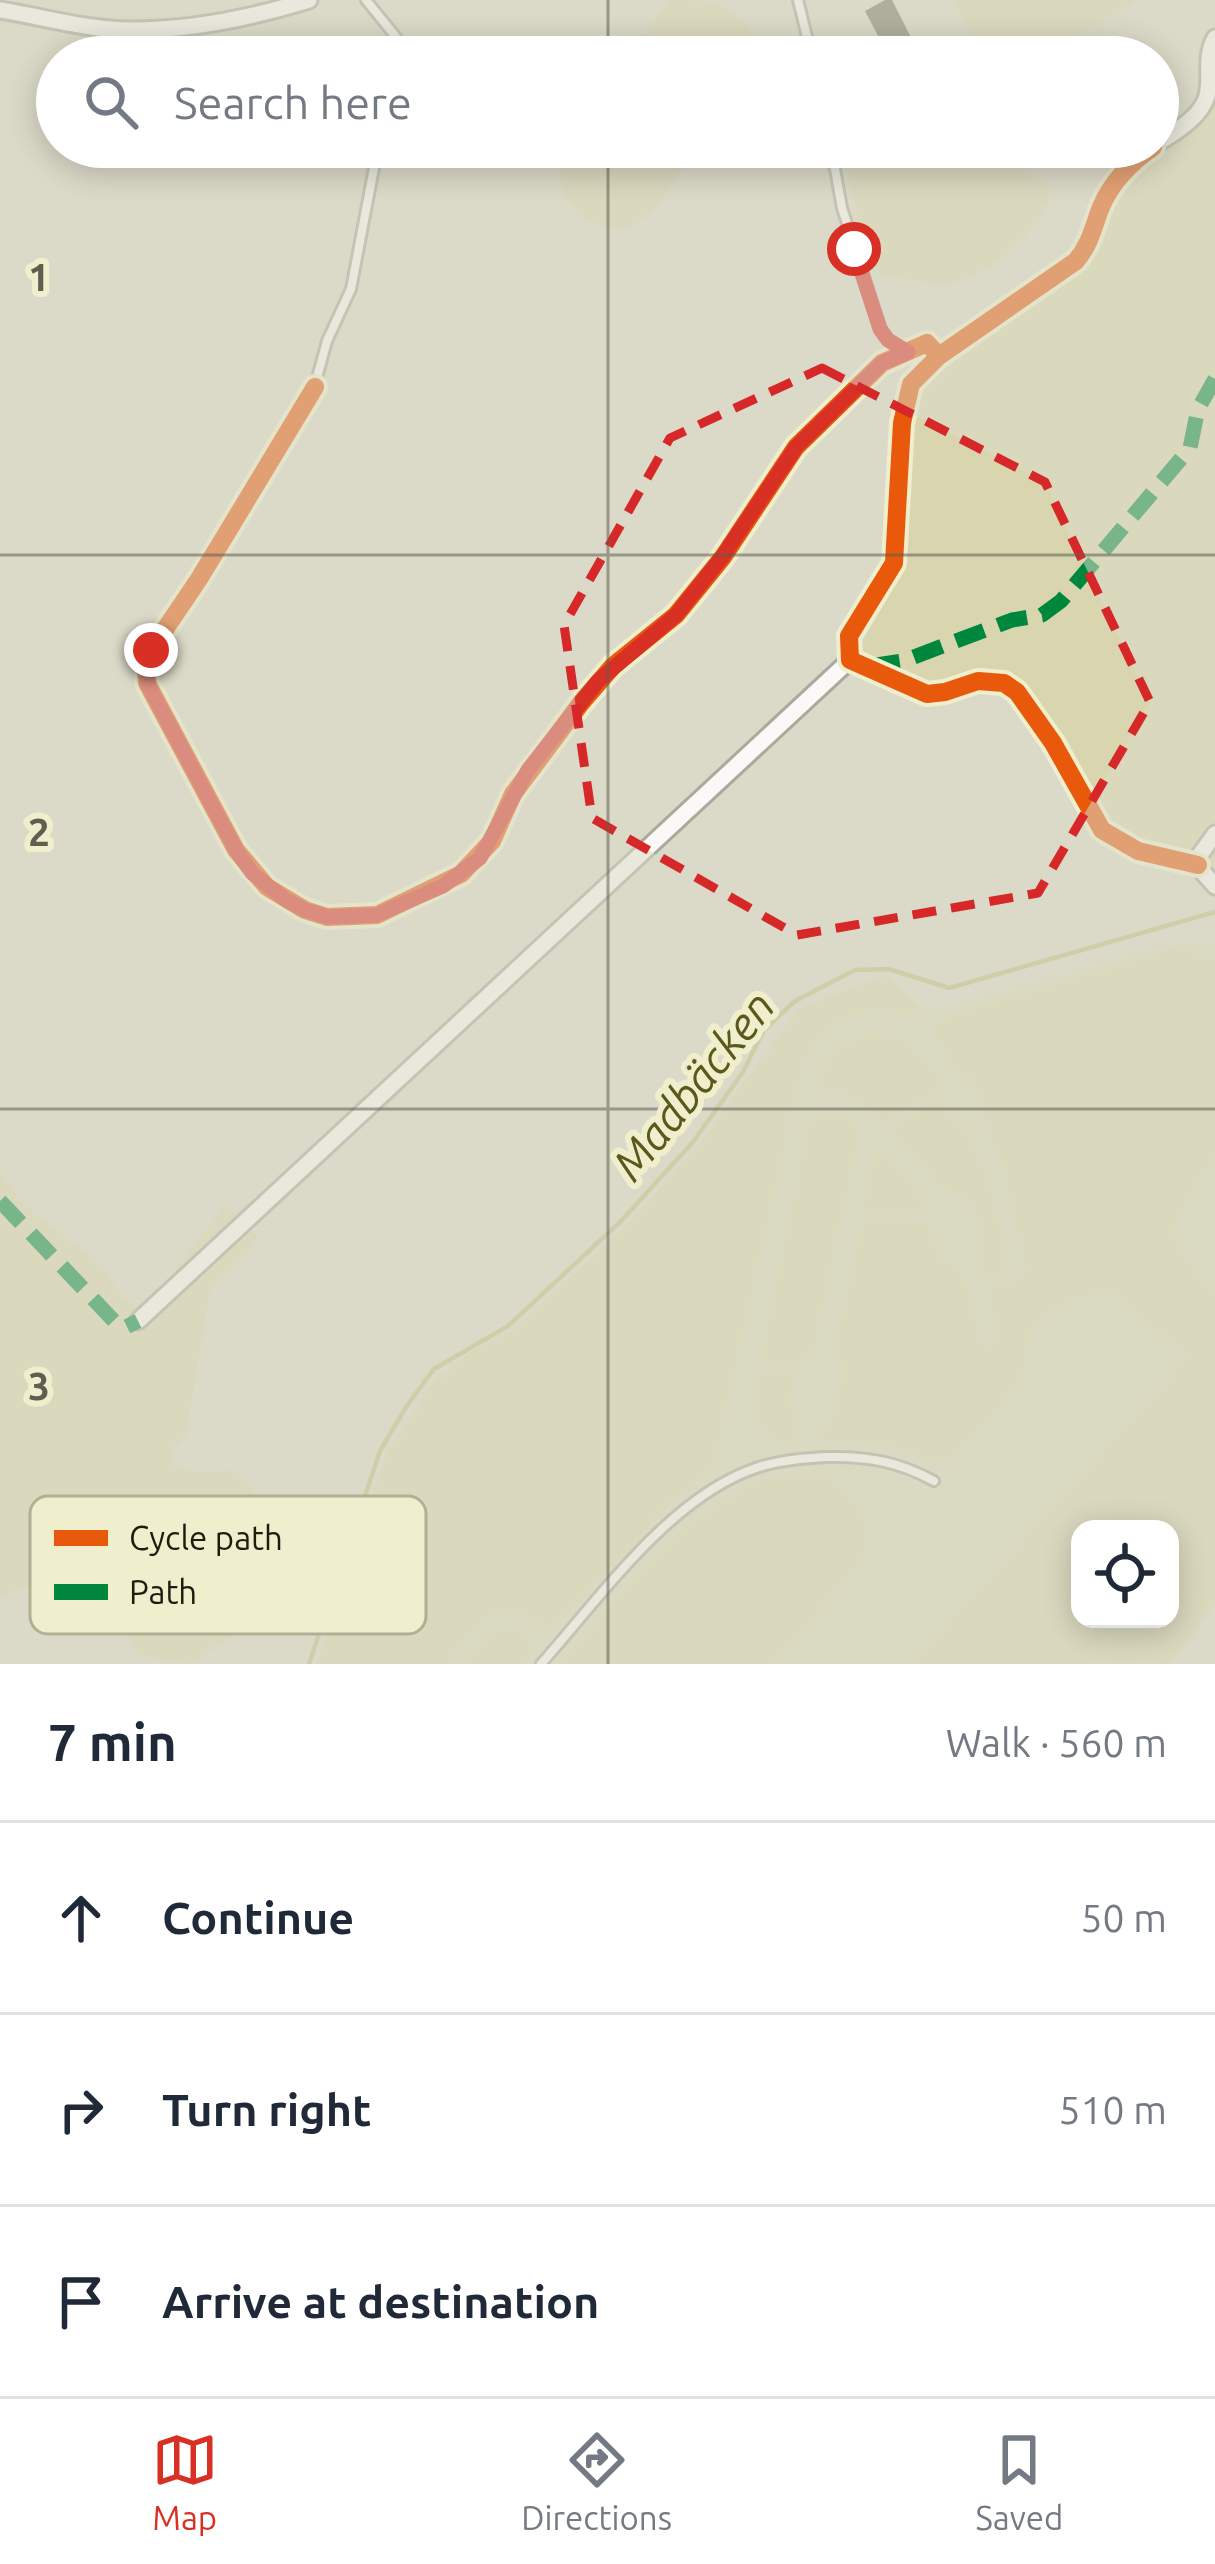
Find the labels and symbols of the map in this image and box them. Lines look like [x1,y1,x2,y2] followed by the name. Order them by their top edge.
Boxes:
[827,222,881,276] route start
[28,255,50,298] text: 1
[124,623,178,677] route end
[28,810,50,853] text: 2
[602,981,784,1189] water label: Madbäcken
[28,1364,50,1407] text: 3
[30,1496,426,1634] legend
[129,1519,283,1556] text: Cycle path
[129,1573,197,1610] text: Path

